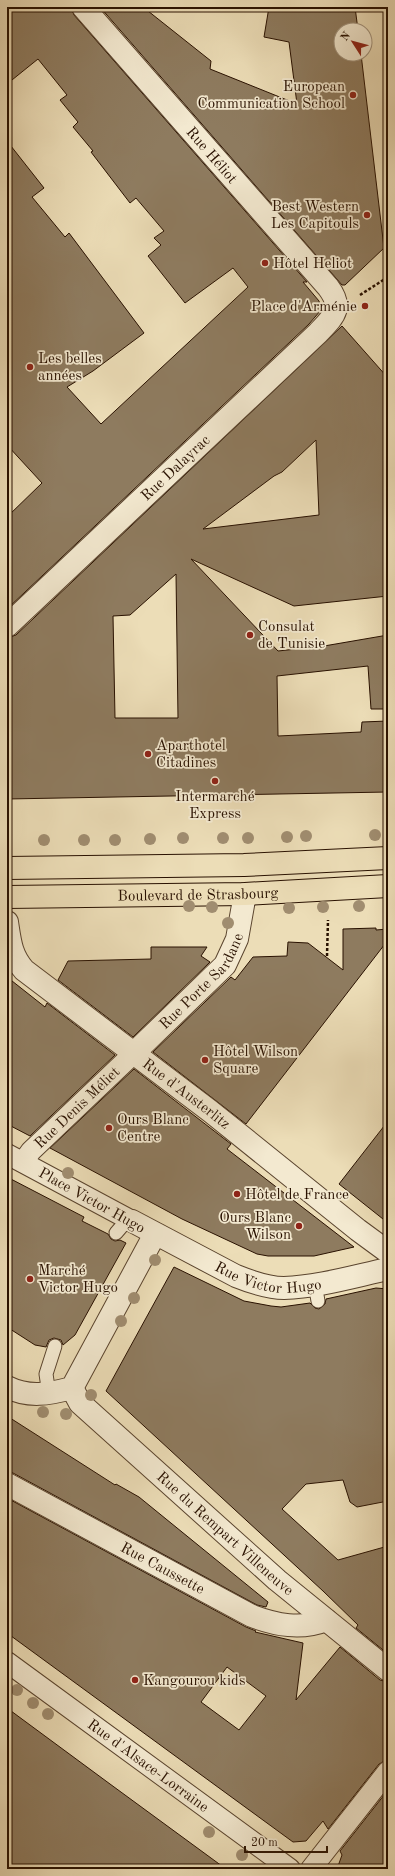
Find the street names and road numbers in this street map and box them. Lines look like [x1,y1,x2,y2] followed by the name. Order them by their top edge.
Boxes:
[182,125,239,187] street label: Rue Héliot
[139,433,214,504] street label: Rue Dalayrac
[117,886,279,905] street label: Boulevard de Strasbourg
[157,932,247,1033] street label: Rue Porte Sardane
[139,1057,232,1133] street label: Rue d'Austerlitz
[33,1065,123,1152] street label: Rue Denis Méliet
[35,1166,147,1237] street label: Place Victor Hugo
[212,1260,323,1297] street label: Rue Victor Hugo
[153,1470,296,1599] street label: Rue du Rempart Villeneuve
[118,1541,207,1598] street label: Rue Caussette
[84,1717,211,1816] street label: Rue d'Alsace-Lorraine

